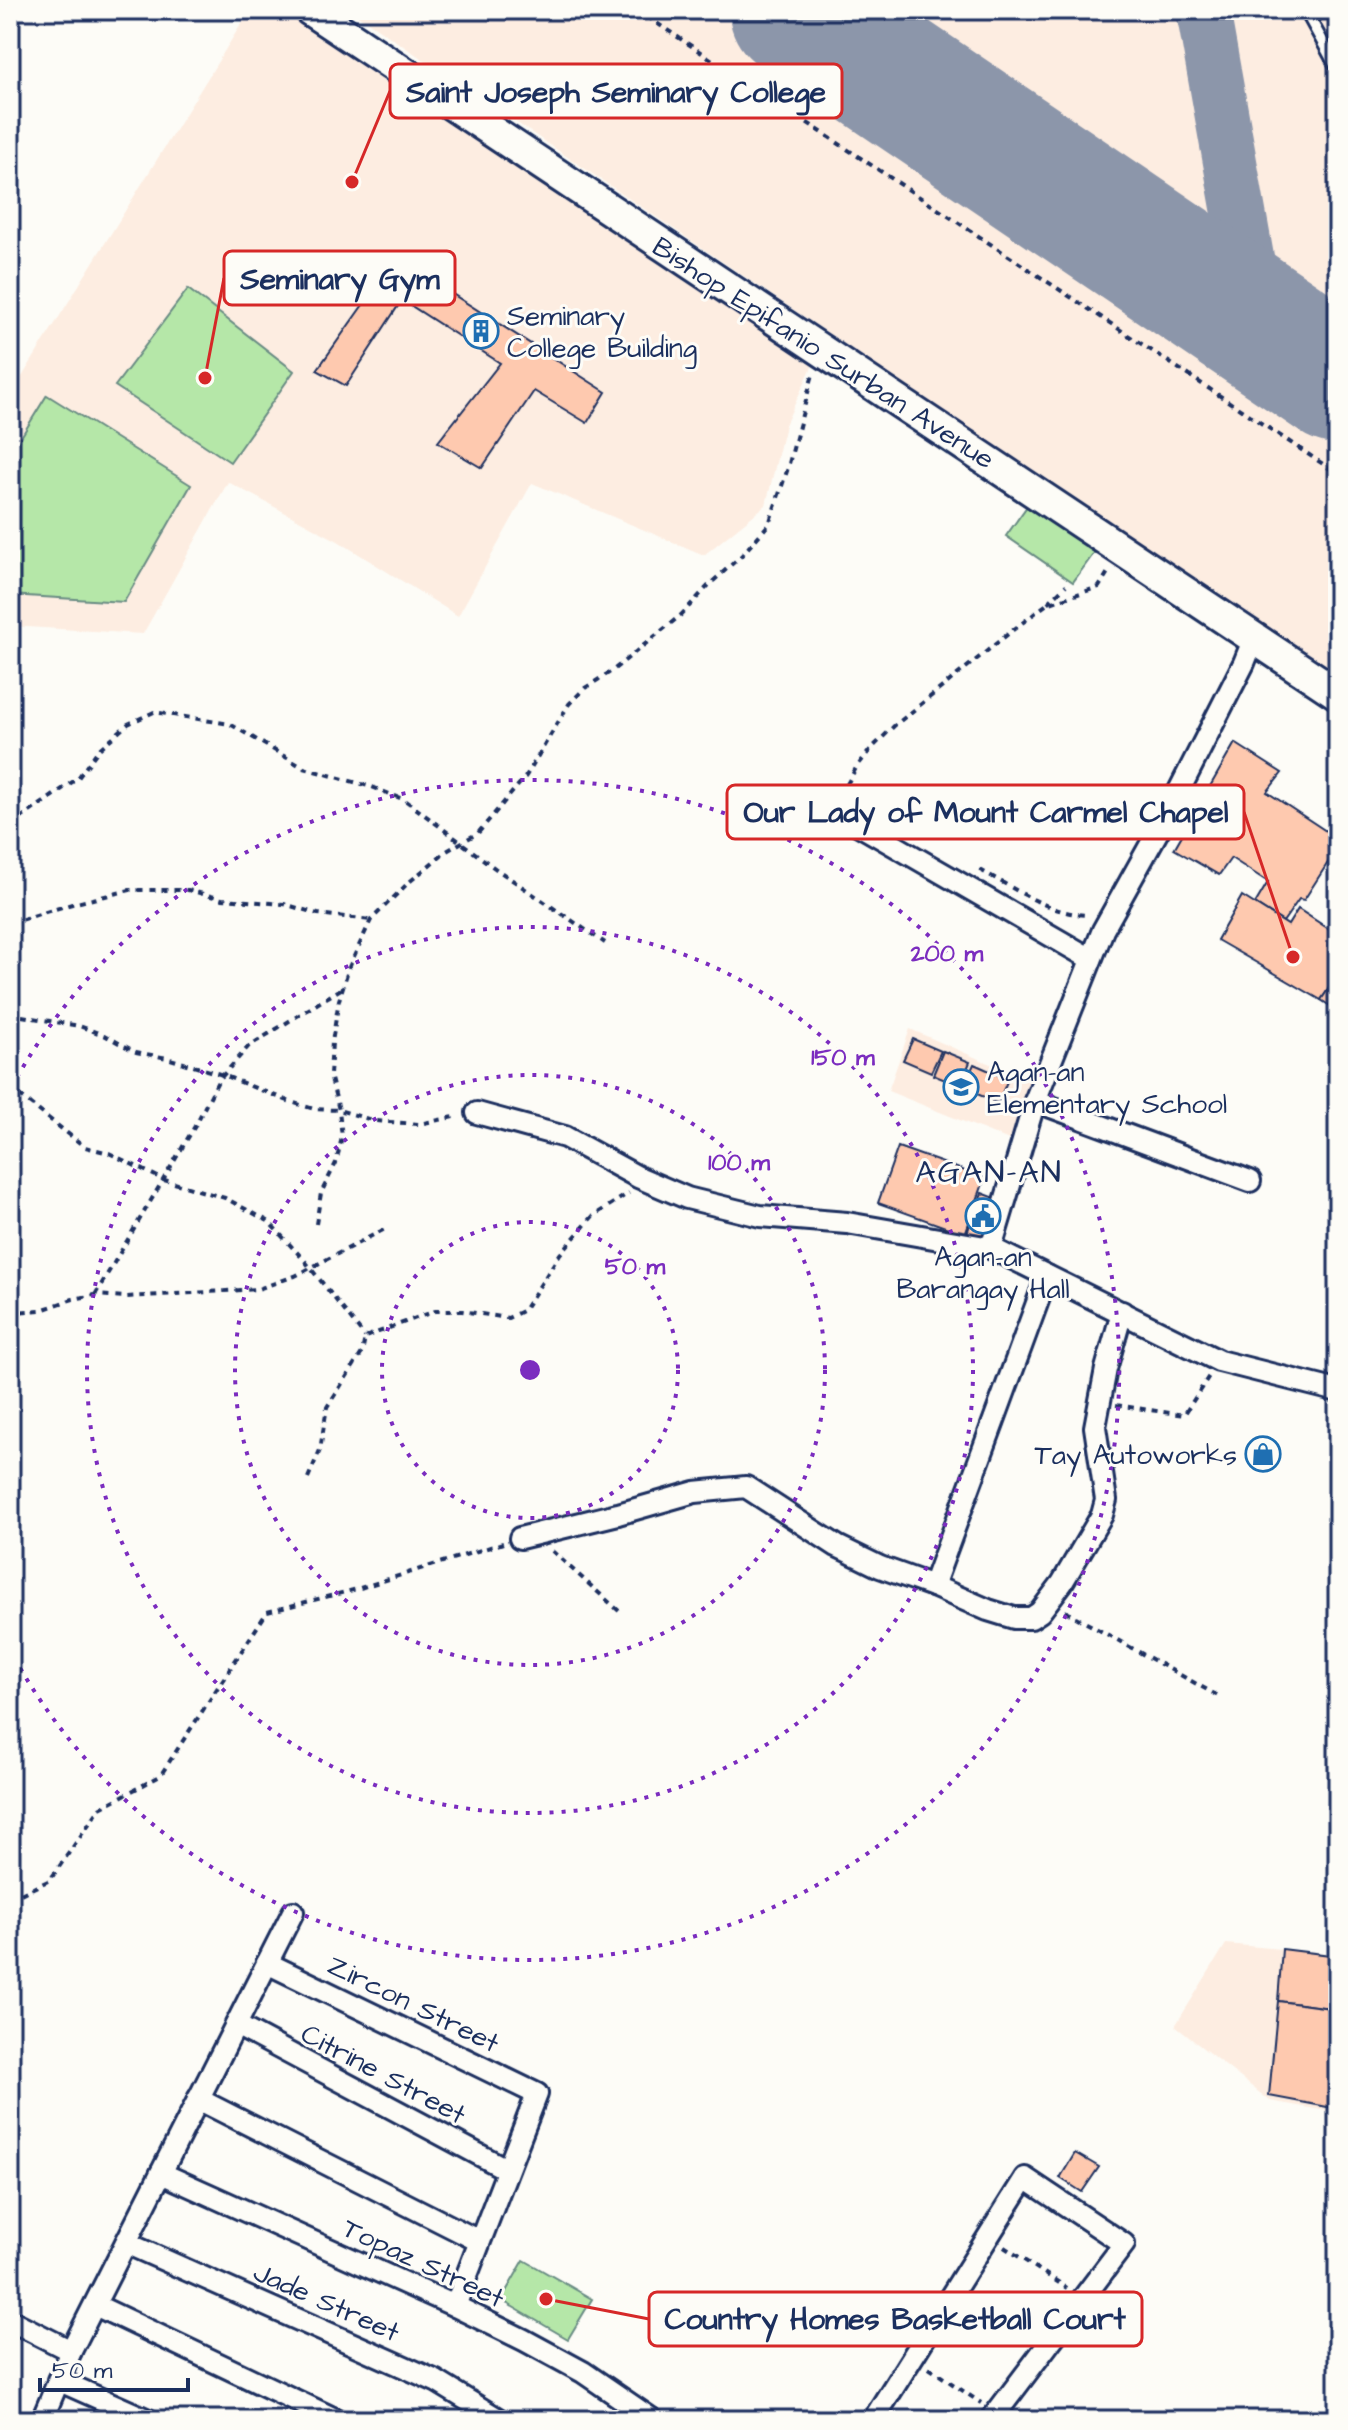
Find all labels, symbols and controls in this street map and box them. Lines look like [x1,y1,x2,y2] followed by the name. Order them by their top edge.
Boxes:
[390,64,842,118] callout: Saint Joseph Seminary College
[405,72,826,116] text: Saint Joseph Seminary College
[644,228,1002,479] street label: Bishop Epifanio Surban Avenue
[224,251,455,305] callout: Seminary Gym
[239,259,440,303] text: Seminary Gym
[507,297,697,369] place label: Seminary College Building
[462,312,500,350] building icon: Seminary College Building
[727,785,1244,839] callout: Our Lady of Mount Carmel Chapel
[744,792,1229,836] text: Our Lady of Mount Carmel Chapel
[910,937,983,971] text: 200 m
[811,1041,875,1075] text: 150 m
[987,1053,1227,1126] place label: Agan-an Elementary School
[942,1068,980,1106] school or university icon: Agan-an Elementary School
[708,1146,770,1180] text: 100 m
[915,1150,1063,1195] district label: AGAN-AN
[964,1197,1002,1235] public building icon: Agan-an Barangay Hall
[896,1238,1070,1311] place label: Agan-an Barangay Hall
[605,1250,666,1284] text: 50 m
[516,1356,544,1384] centre of rings
[1244,1435,1282,1473] shop icon: Tay Autoworks
[1034,1436,1237,1477] place label: Tay Autoworks
[321,1946,506,2063] street label: Zircon Street
[294,2014,473,2135] street label: Citrine Street
[336,2209,511,2318] street label: Topaz Street
[247,2253,406,2352] street label: Jade Street
[649,2292,1142,2346] callout: Country Homes Basketball Court
[664,2299,1126,2343] text: Country Homes Basketball Court
[40,2342,188,2392] scale bar
[52,2354,113,2388] text: 50 m

